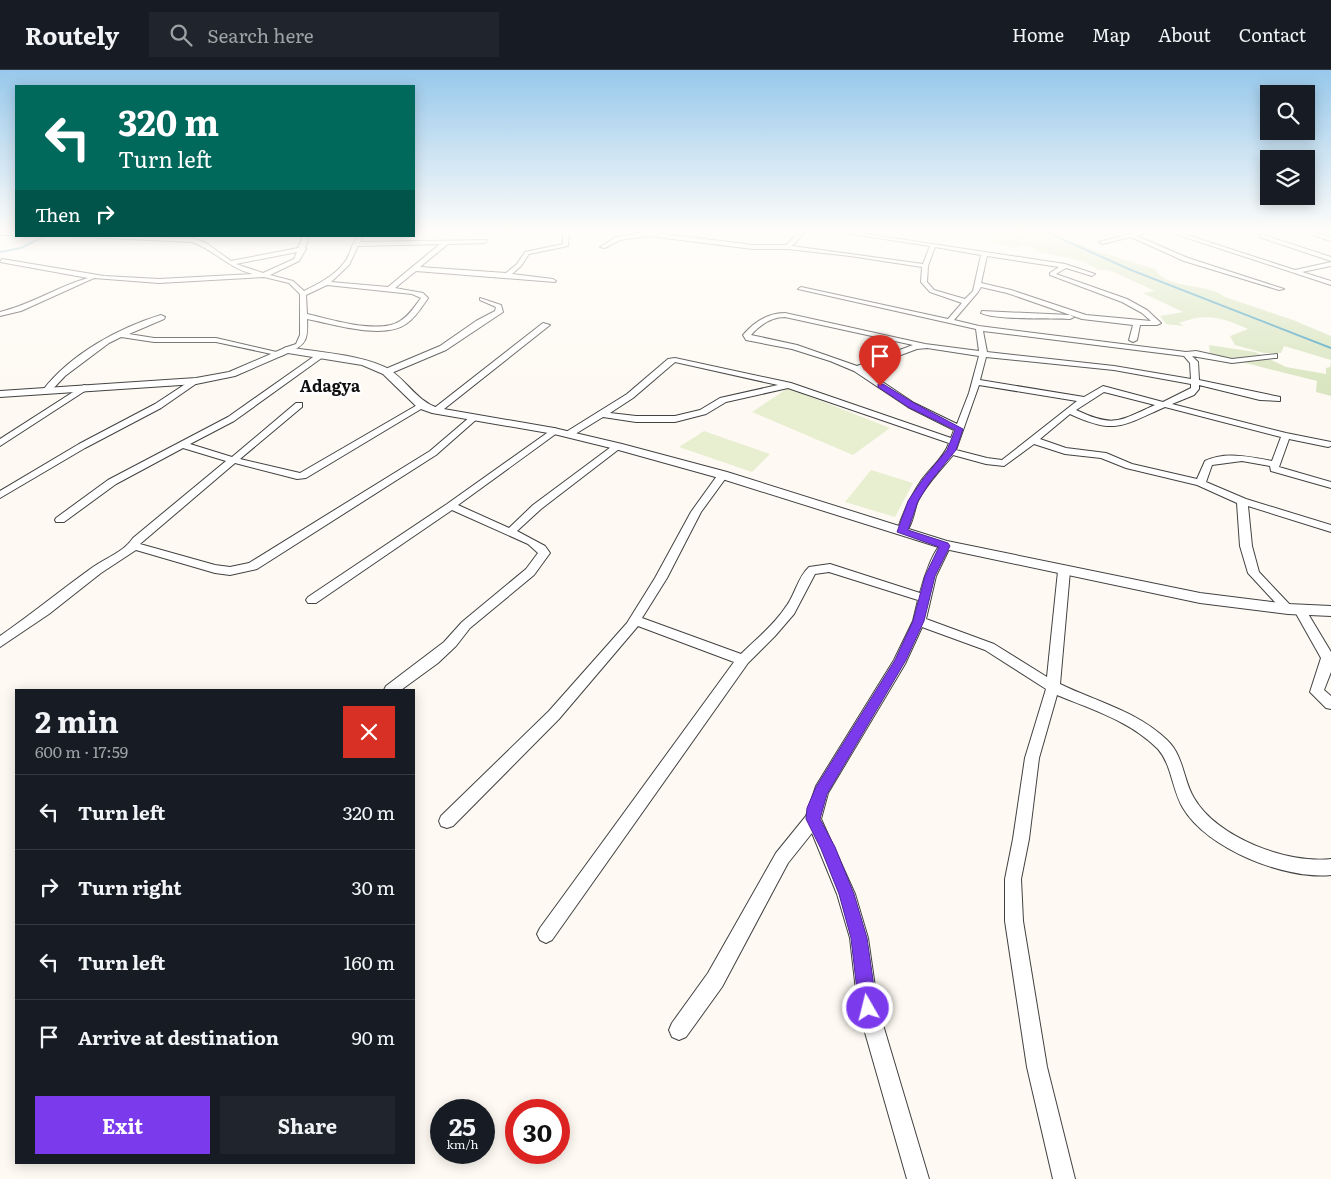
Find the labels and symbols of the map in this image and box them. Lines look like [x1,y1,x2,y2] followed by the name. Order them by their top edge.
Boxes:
[859,335,901,386] pin
[300,373,361,397] district label: Adagya
[841,981,893,1033] position arrow
[505,1099,570,1164] speed limit sign: 30

